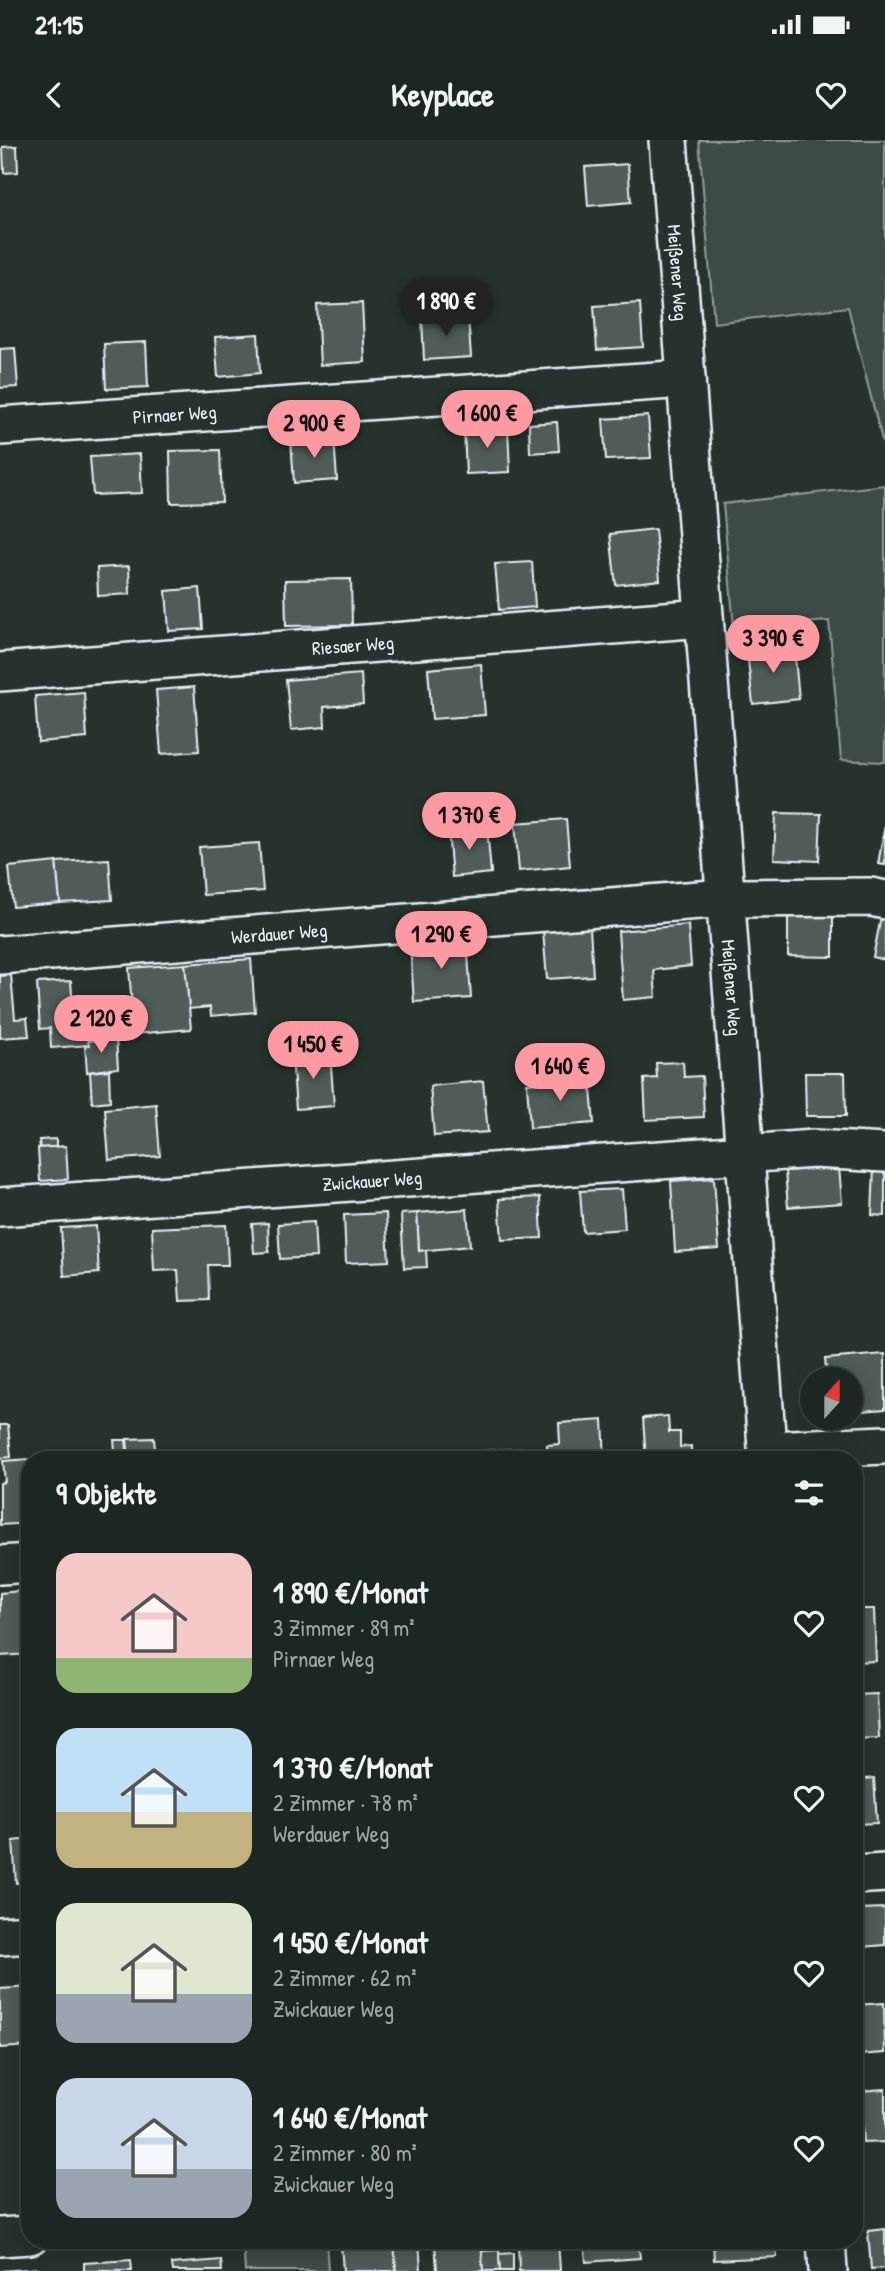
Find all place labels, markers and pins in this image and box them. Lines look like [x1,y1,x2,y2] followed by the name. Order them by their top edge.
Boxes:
[381,278,511,338] pin: 1 890 €
[422,390,552,450] pin: 1 600 €
[249,400,379,460] pin: 2 900 €
[708,616,838,675] pin: 3 390 €
[404,792,534,852] pin: 1 370 €
[376,912,506,971] pin: 1 290 €
[36,996,166,1055] pin: 2 120 €
[248,1021,378,1081] pin: 1 450 €
[495,1044,625,1103] pin: 1 640 €

